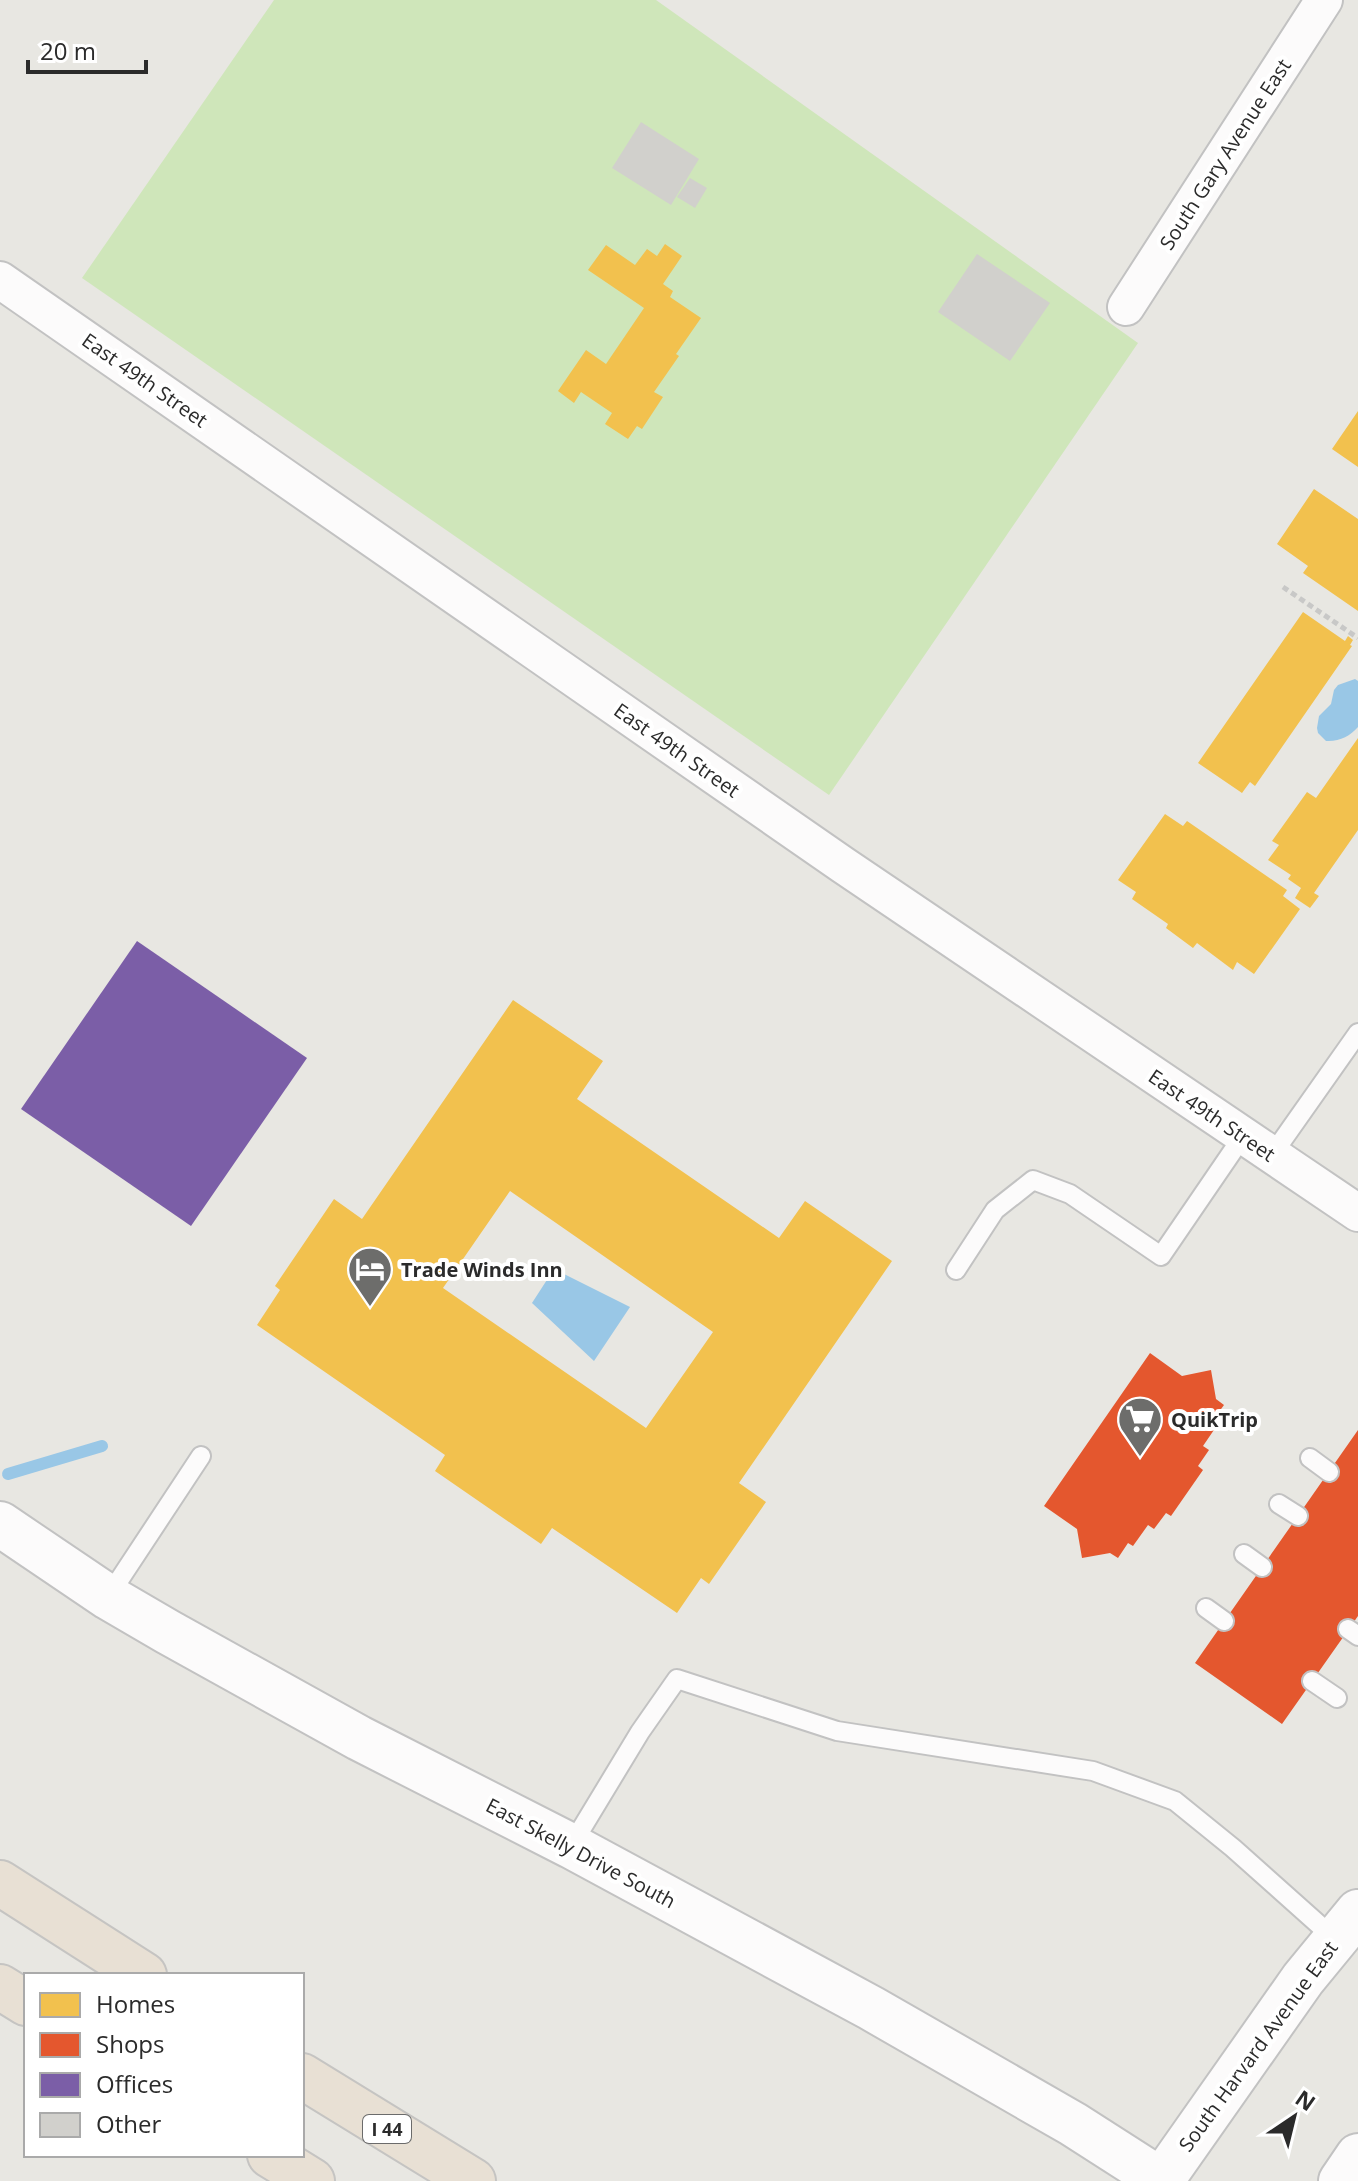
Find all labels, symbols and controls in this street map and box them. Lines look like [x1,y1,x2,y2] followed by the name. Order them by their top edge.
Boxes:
[28,24,146,74] scale bar
[40,34,96,67] text: 20 m
[1153,53,1297,255] street label: South Gary Avenue East
[77,327,213,433] street label: East 49th Street
[609,697,745,803] street label: East 49th Street
[1143,1063,1281,1167] street label: East 49th Street
[346,1245,394,1308] hotel icon: Trade Winds Inn
[401,1256,563,1283] place label: Trade Winds Inn
[1116,1395,1164,1458] supermarket icon: QuikTrip
[1171,1406,1258,1433] place label: QuikTrip
[482,1792,680,1914] street label: East Skelly Drive South
[1172,1935,1344,2157] street label: South Harvard Avenue East
[24,1973,304,2157] legend
[96,1987,175,2020] text: Homes
[96,2027,164,2060] text: Shops
[96,2067,173,2100] text: Offices
[1254,2077,1334,2157] north arrow
[1290,2082,1322,2117] text: N
[96,2107,161,2140] text: Other
[363,2115,411,2143] road number: I 44

